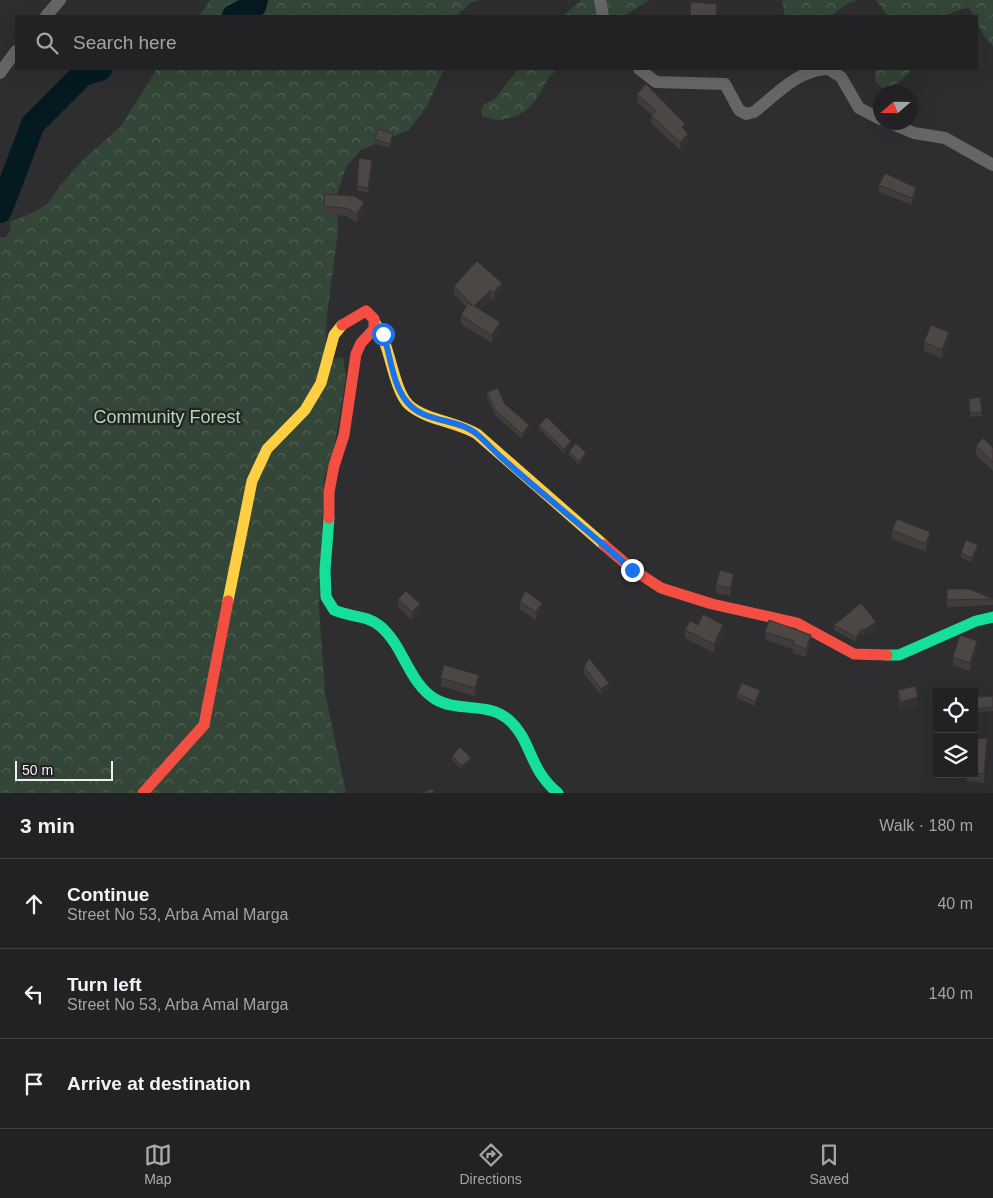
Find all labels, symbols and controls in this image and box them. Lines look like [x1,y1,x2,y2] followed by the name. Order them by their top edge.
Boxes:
[15,15,978,70] search box
[33,29,61,57] icon: search
[73,32,177,53] text: Search here
[873,85,918,130] north arrow
[372,323,395,346] route start
[93,407,241,427] park label: Community Forest
[621,559,644,582] route end
[933,688,978,778] map controls
[933,688,978,733] button: locate
[933,733,978,778] button: layers
[15,758,112,781] scale bar
[22,762,53,778] text: 50 m
[20,814,75,837] text: 3 min
[879,817,973,834] text: Walk · 180 m
[67,884,149,905] text: Continue
[20,890,48,918] icon: ahead
[937,895,973,912] text: 40 m
[67,906,288,923] text: Street No 53, Arba Amal Marga
[67,974,142,995] text: Turn left
[20,980,48,1008] icon: left
[929,985,973,1002] text: 140 m
[67,996,288,1013] text: Street No 53, Arba Amal Marga
[20,1070,48,1098] icon: arrive
[67,1073,251,1094] text: Arrive at destination
[144,1141,172,1187] tab: Map
[460,1141,522,1187] tab: Directions
[809,1141,849,1187] tab: Saved

